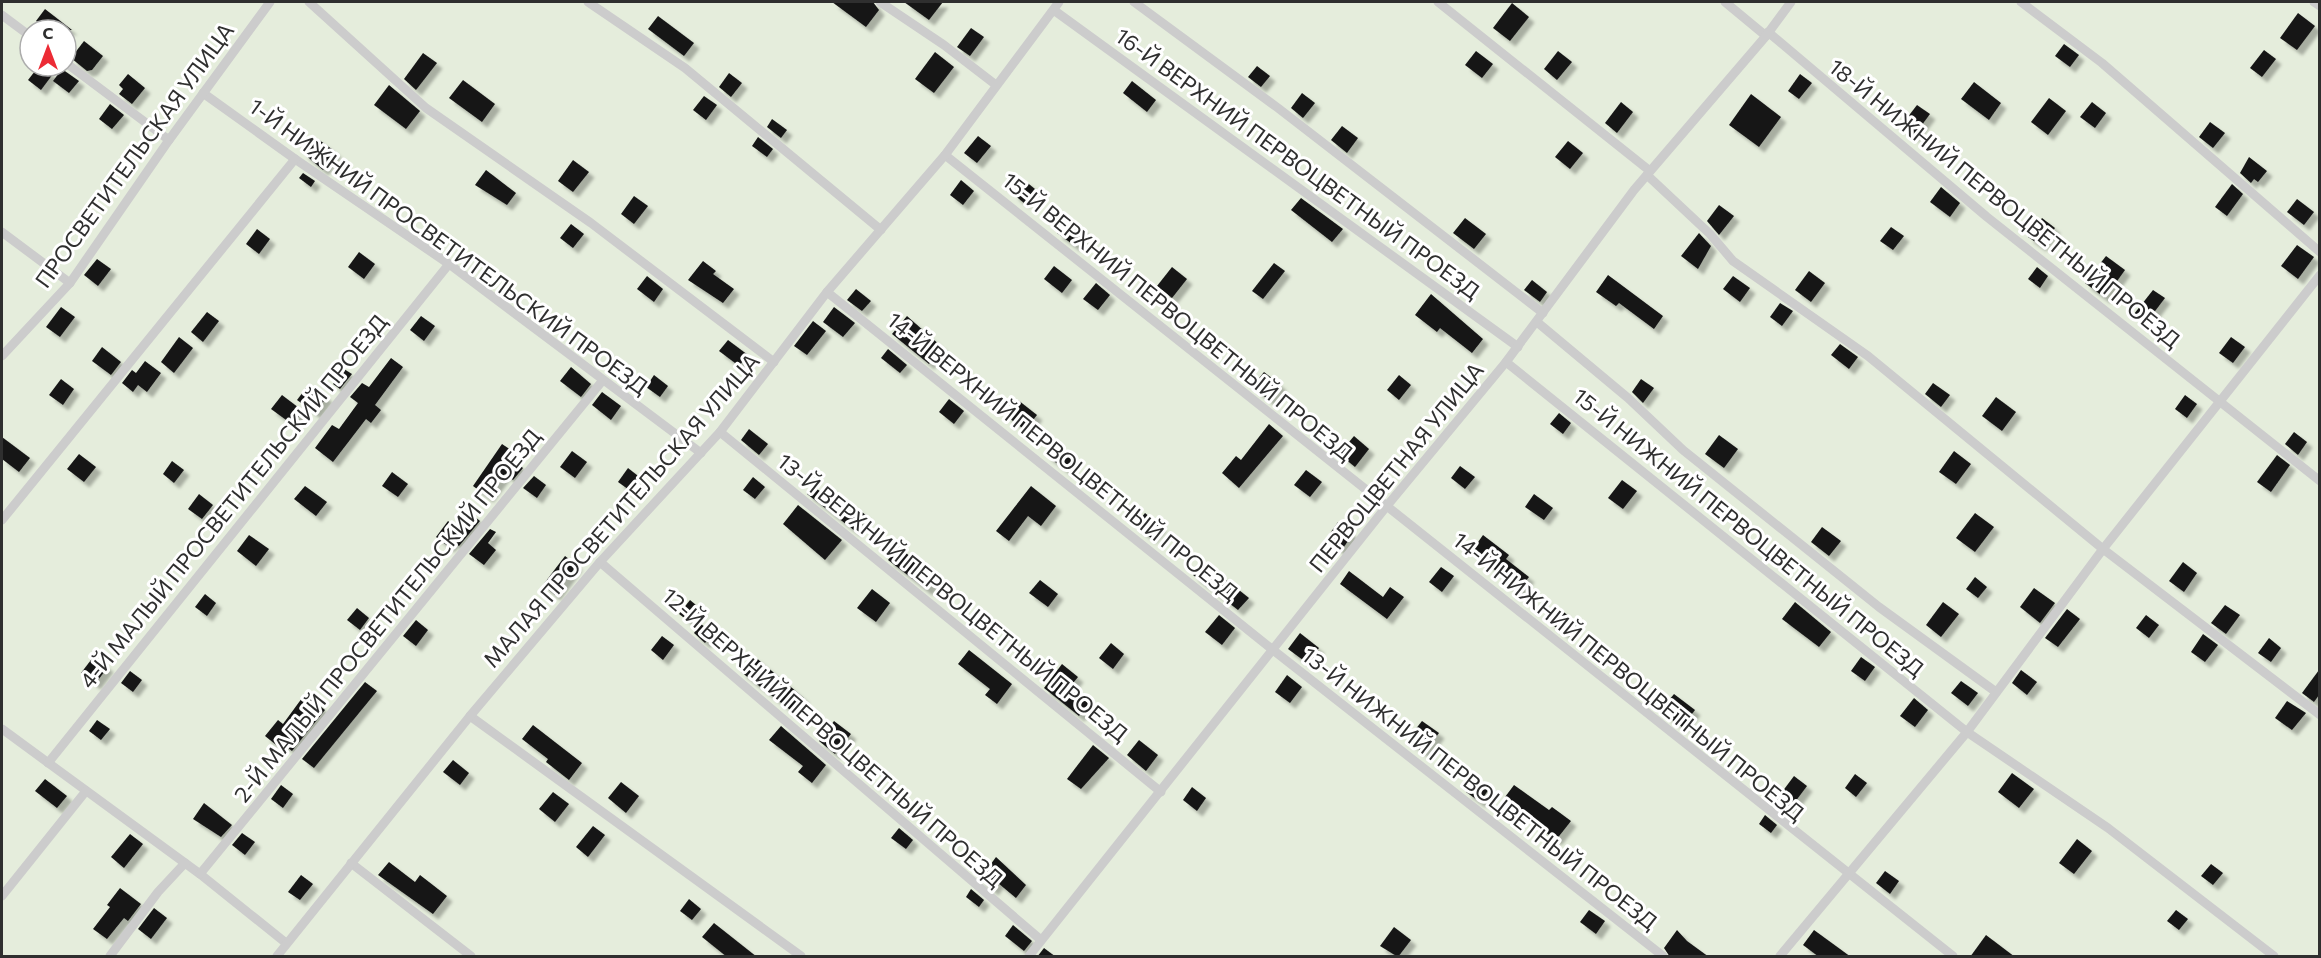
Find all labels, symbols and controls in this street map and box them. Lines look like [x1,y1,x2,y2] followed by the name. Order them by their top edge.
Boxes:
[18,18,78,78] north arrow
[29,18,239,292] street label: ПРОСВЕТИТЕЛЬСКАЯ УЛИЦА
[1111,22,1485,304] street label: 16-Й ВЕРХНИЙ ПЕРВОЦВЕТНЫЙ ПРОЕЗД
[1824,53,2186,353] street label: 18-Й НИЖНИЙ ПЕРВОЦВЕТНЫЙ ПРОЕЗД
[244,92,654,400] street label: 1-Й НИЖНИЙ ПРОСВЕТИТЕЛЬСКИЙ ПРОЕЗД
[997,166,1359,466] street label: 15-Й ВЕРХНИЙ ПЕРВОЦВЕТНЫЙ ПРОЕЗД
[882,306,1244,606] street label: 14-Й ВЕРХНИЙ ПЕРВОЦВЕТНЫЙ ПРОЕЗД
[74,309,392,693] street label: 4-Й МАЛЫЙ ПРОСВЕТИТЕЛЬСКИЙ ПРОЕЗД
[477,347,765,673] street label: МАЛАЯ ПРОСВЕТИТЕЛЬСКАЯ УЛИЦА
[1303,357,1489,577] street label: ПЕРВОЦВЕТНАЯ УЛИЦА
[1568,382,1930,682] street label: 15-Й НИЖНИЙ ПЕРВОЦВЕТНЫЙ ПРОЕЗД
[228,423,546,807] street label: 2-Й МАЛЫЙ ПРОСВЕТИТЕЛЬСКИЙ ПРОЕЗД
[772,447,1134,747] street label: 13-Й ВЕРХНИЙ ПЕРВОЦВЕТНЫЙ ПРОЕЗД
[1448,526,1810,826] street label: 14-Й НИЖНИЙ ПЕРВОЦВЕТНЫЙ ПРОЕЗД
[657,582,1009,892] street label: 12-Й ВЕРХНИЙ ПЕРВОЦВЕТНЫЙ ПРОЕЗД
[1297,641,1663,935] street label: 13-Й НИЖНИЙ ПЕРВОЦВЕТНЫЙ ПРОЕЗД

